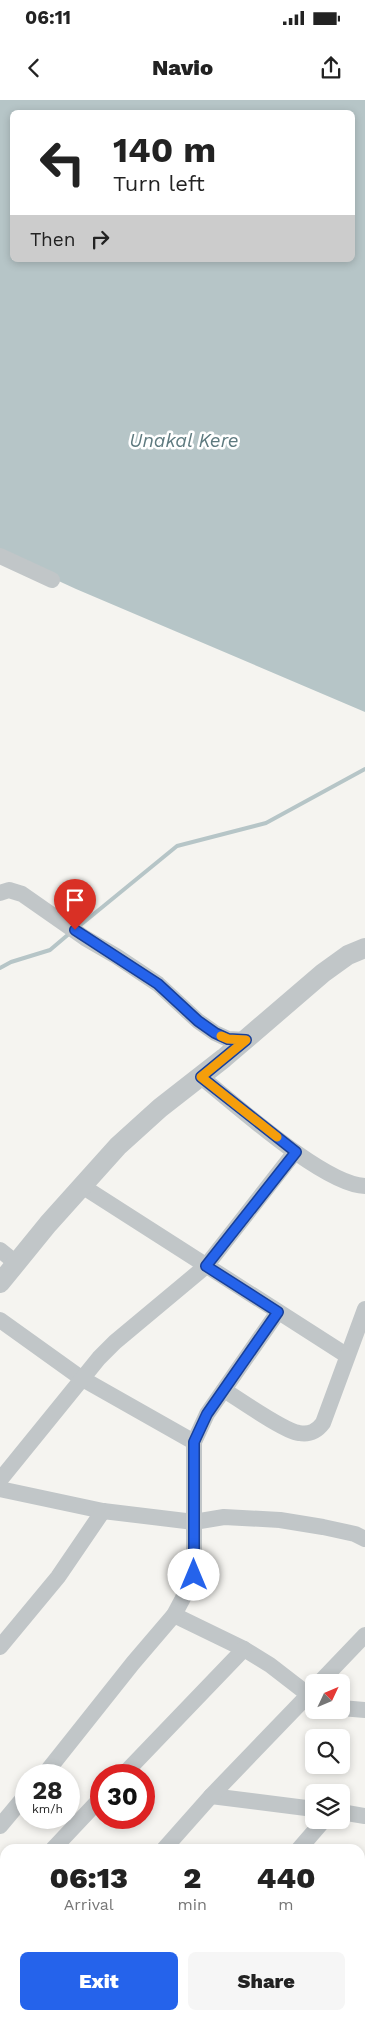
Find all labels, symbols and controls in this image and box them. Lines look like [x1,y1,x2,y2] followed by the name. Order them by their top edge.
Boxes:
[25,6,71,29] text: 06:11
[20,54,48,82] icon: back
[317,54,345,82] icon: share
[152,55,213,80] text: Navio
[113,129,216,171] text: 140 m
[30,130,95,195] icon: left
[113,171,205,196] text: Turn left
[86,225,114,253] icon: right
[30,228,76,251] text: Then
[129,429,239,452] water label: Unakal Kere
[54,879,96,930] pin
[61,886,89,914] icon: arrive
[167,1548,219,1600] position arrow
[305,1674,350,1719] north arrow
[305,1674,350,1829] map controls
[305,1729,350,1774] button: search
[90,1764,155,1829] speed limit sign: 30
[32,1776,63,1805] text: 28
[305,1784,350,1829] button: layers
[32,1802,63,1816] text: km/h
[49,1860,128,1895] text: 06:13
[183,1860,201,1895] text: 2
[256,1860,315,1895] text: 440
[64,1895,114,1914] text: Arrival
[177,1895,207,1914] text: min
[278,1895,294,1914] text: m
[20,1952,178,2010] button: Exit
[188,1952,345,2010] button: Share

